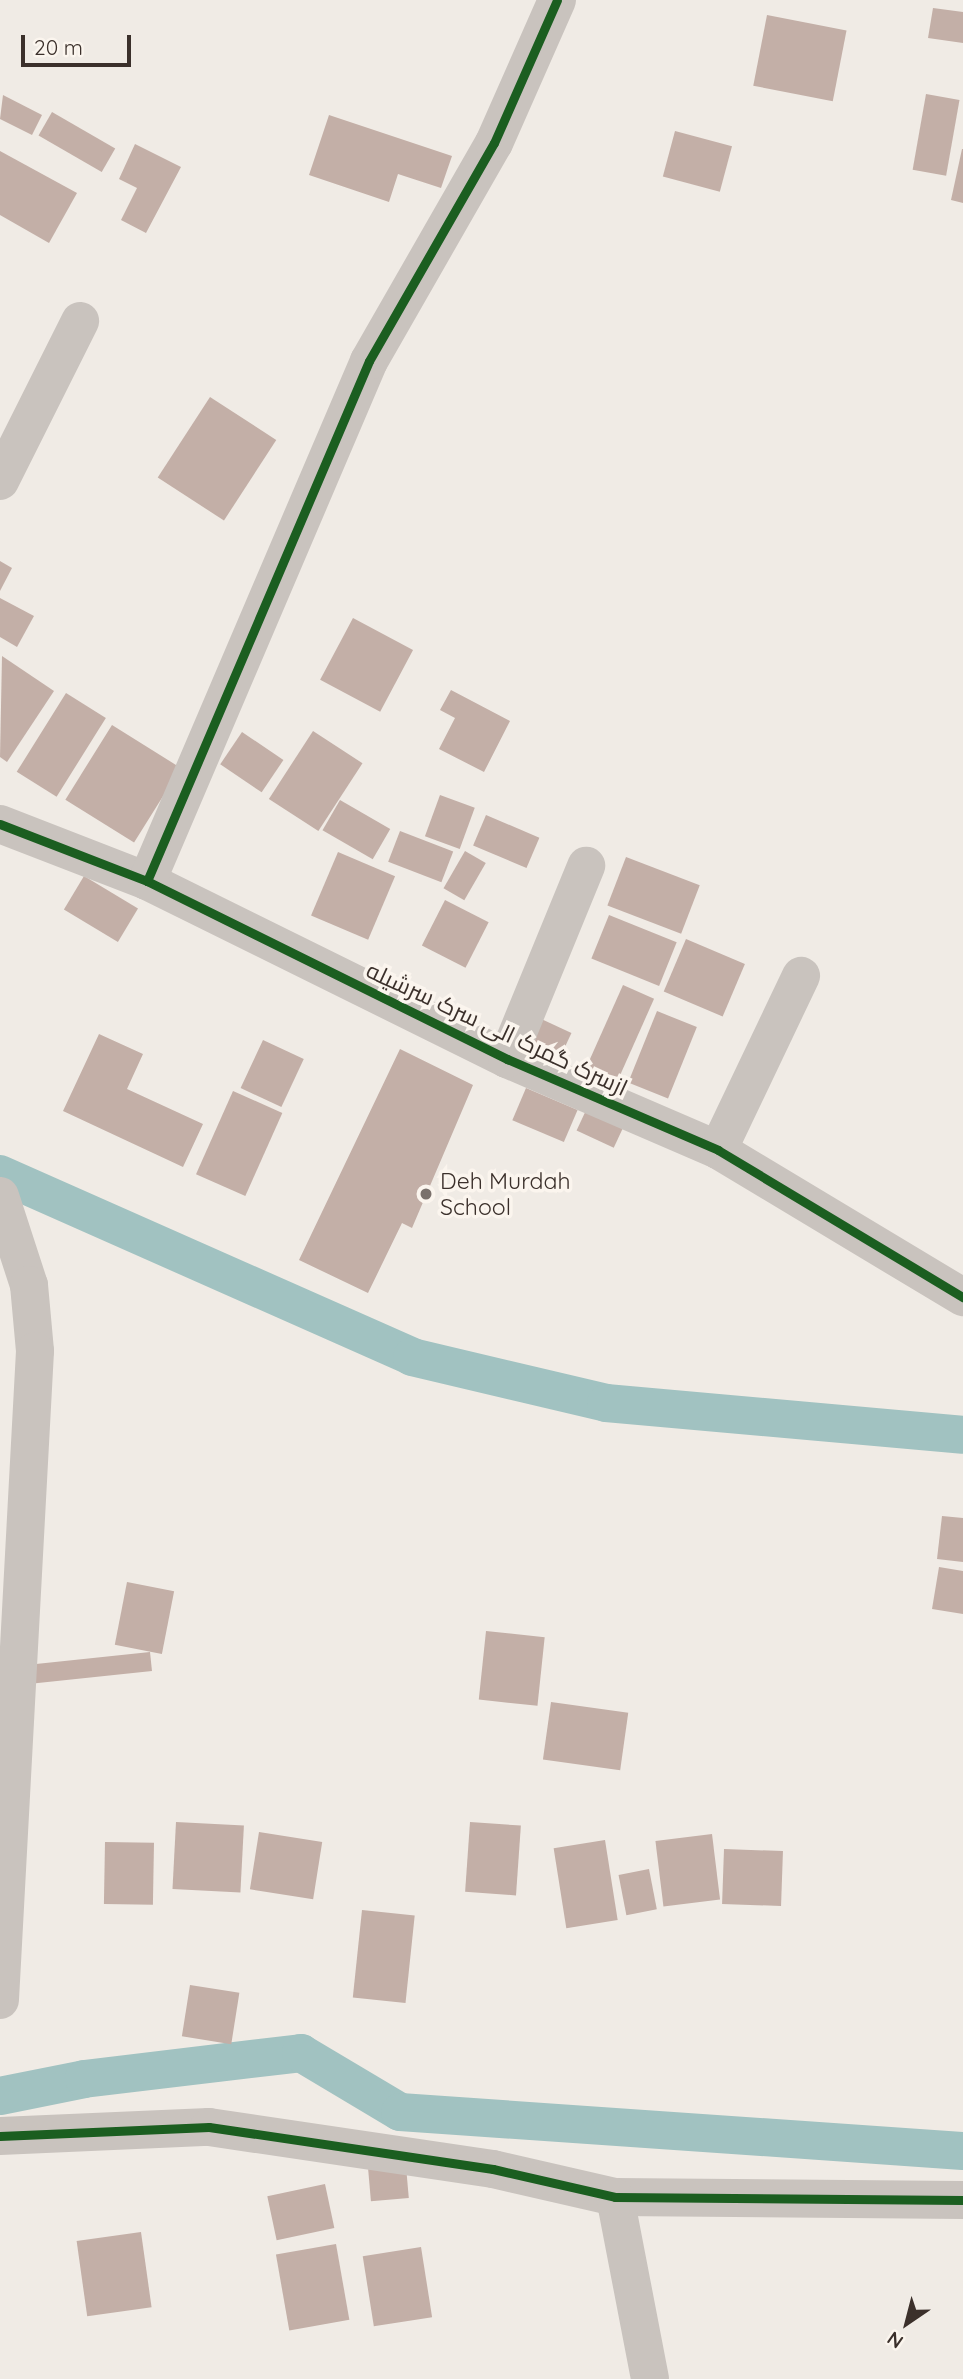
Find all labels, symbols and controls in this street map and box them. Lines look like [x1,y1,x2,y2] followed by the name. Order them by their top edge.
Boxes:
[24,21,135,65] scale bar
[34,34,83,60] text: 20 m
[362,956,632,1102] street label: ازسرک گمرک الی سرک سرشیله
[440,1167,570,1221] place label: Deh Murdah School
[418,1186,434,1202] marker: Deh Murdah School
[872,2288,942,2358] north arrow
[882,2326,908,2354] text: N

